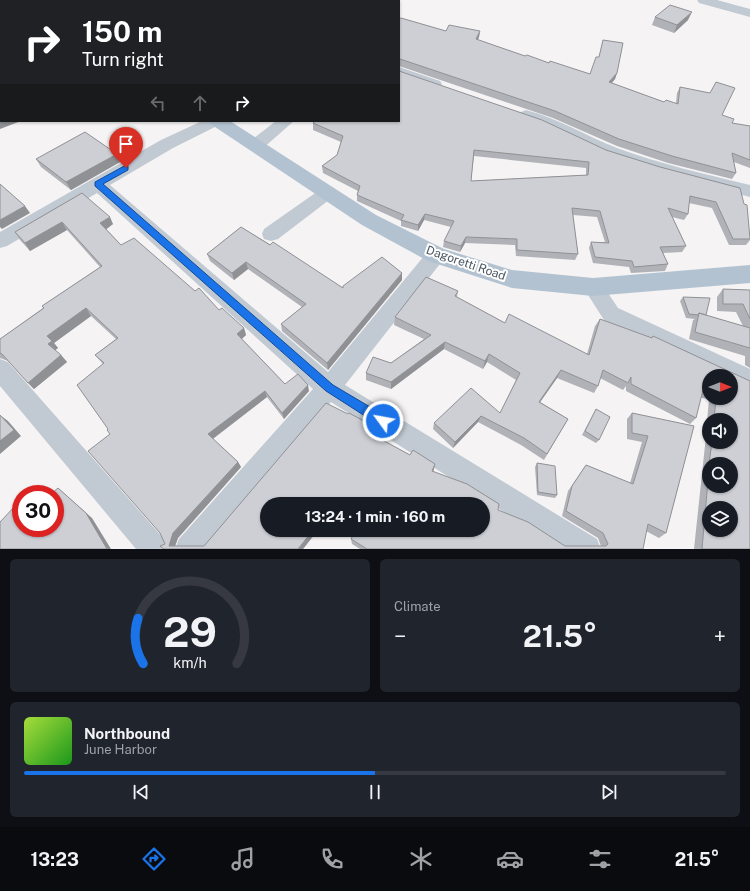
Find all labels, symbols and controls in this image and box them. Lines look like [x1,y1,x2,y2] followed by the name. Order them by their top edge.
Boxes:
[82,15,162,48] text: 150 m
[16,16,68,68] icon: right
[82,49,164,70] text: Turn right
[147,92,169,114] icon: left
[189,92,211,114] icon: ahead
[231,92,253,114] icon: right
[109,127,143,168] pin
[115,133,137,155] icon: arrive
[424,243,508,283] street label: Dagoretti Road
[702,369,738,405] north arrow
[702,369,738,537] map controls
[362,400,404,442] position arrow
[702,413,738,449] button: sound
[702,457,738,493] button: search
[12,485,64,537] speed limit sign: 30
[702,501,738,537] button: layers
[305,508,445,525] text: 13:24 · 1 min · 160 m
[394,599,441,614] text: Climate
[163,606,217,655] text: 29
[523,618,597,654] text: 21.5°
[394,623,406,649] text: −
[714,623,726,649] text: +
[173,653,207,670] text: km/h
[84,725,170,742] text: Northbound
[84,742,157,757] text: June Harbor
[130,781,152,803] icon: previous
[364,781,386,803] icon: pause
[598,781,620,803] icon: next
[140,845,168,873] icon: directions
[229,845,257,873] icon: music
[318,845,346,873] icon: phone
[407,845,435,873] icon: climate
[496,845,524,873] icon: car
[586,845,614,873] icon: filters
[31,849,79,870] text: 13:23
[675,849,719,870] text: 21.5°

